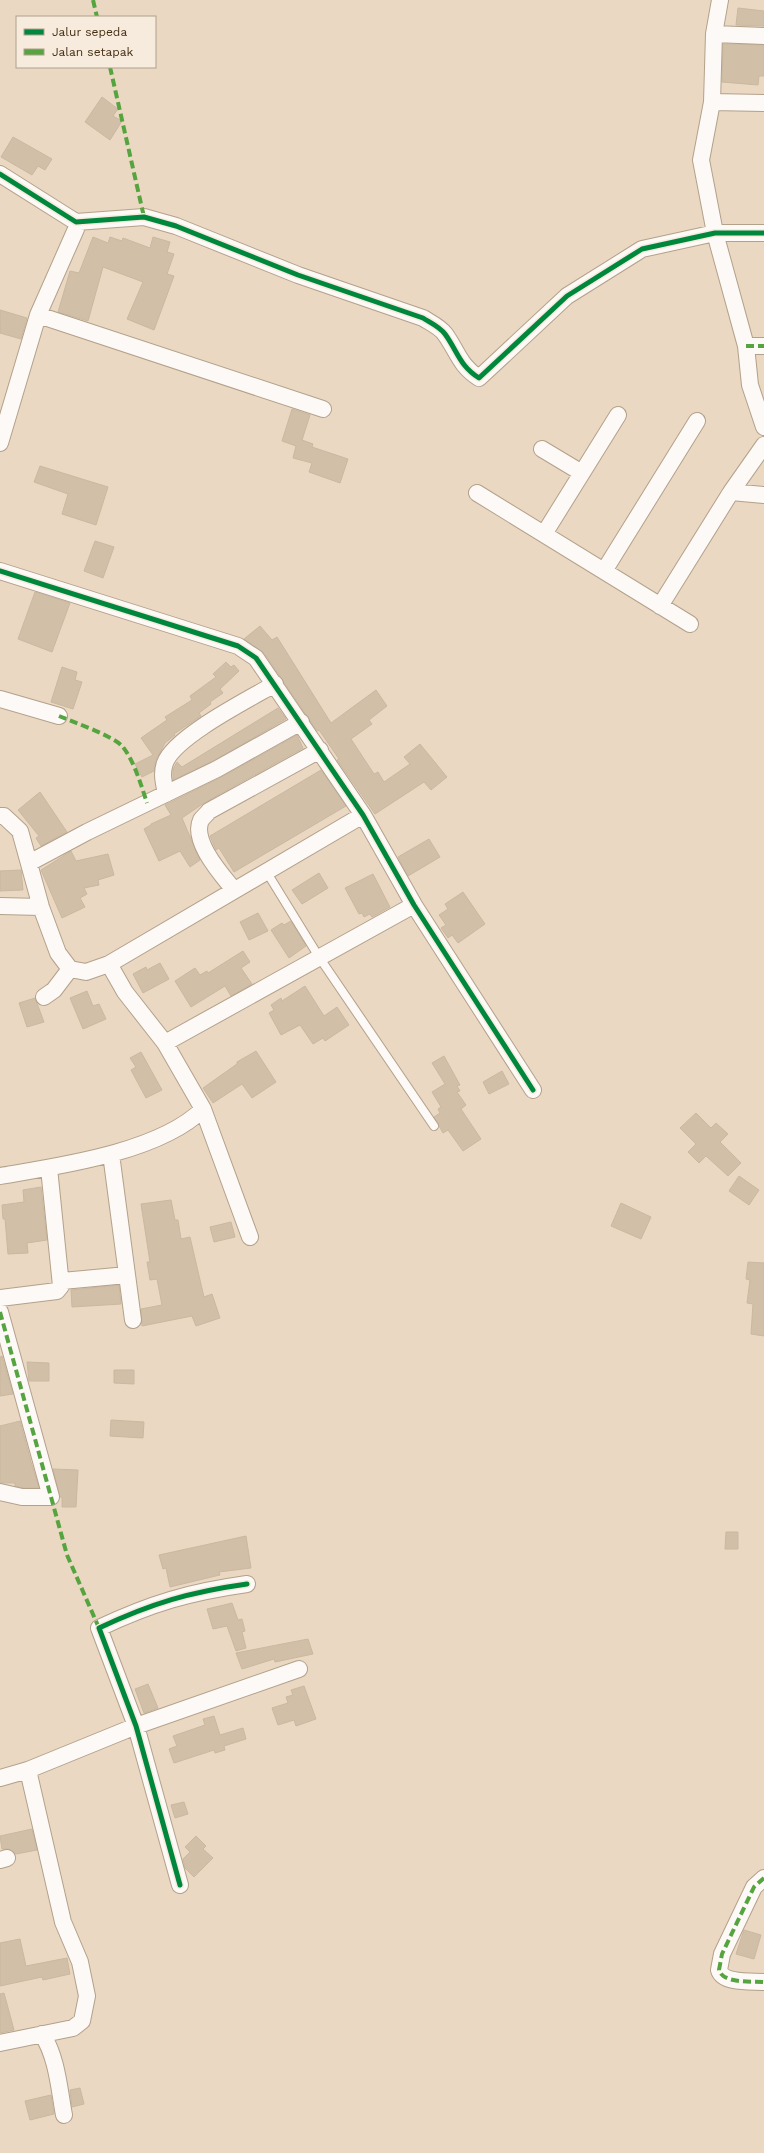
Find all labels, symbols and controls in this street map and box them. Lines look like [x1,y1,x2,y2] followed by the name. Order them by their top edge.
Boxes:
[16,16,156,68] legend
[52,25,127,39] text: Jalur sepeda
[52,45,134,59] text: Jalan setapak

